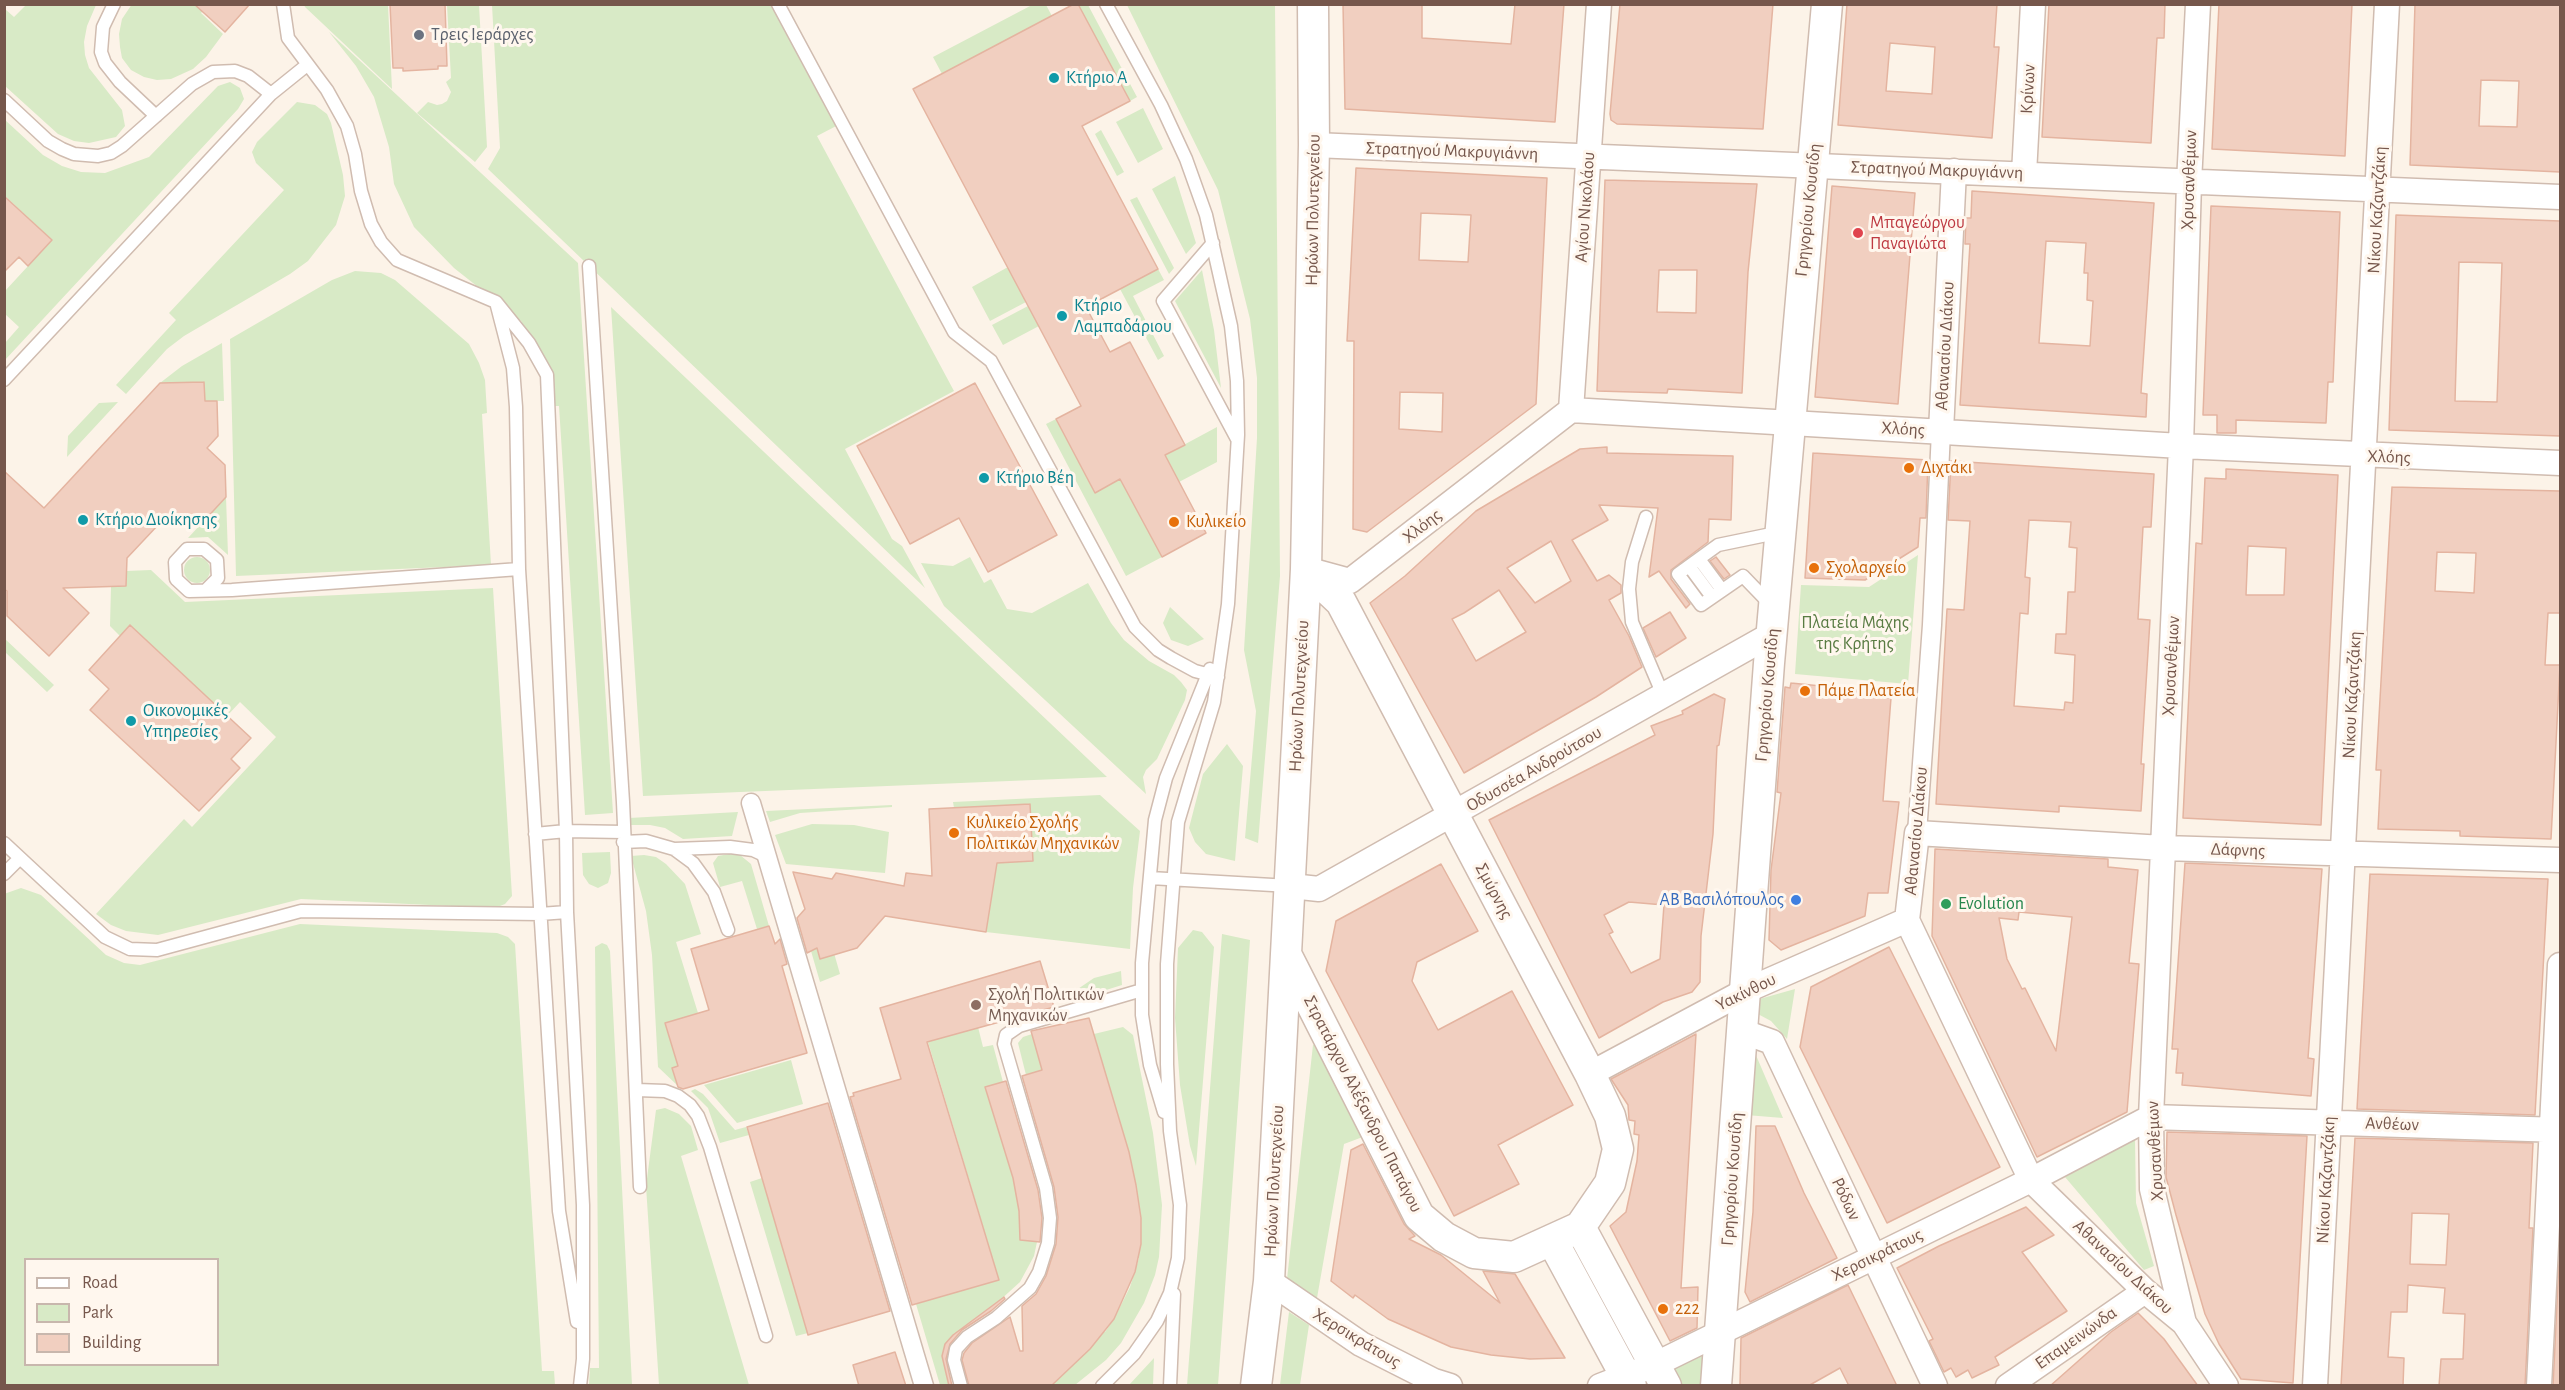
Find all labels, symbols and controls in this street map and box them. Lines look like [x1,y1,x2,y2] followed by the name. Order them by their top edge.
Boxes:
[431,24,534,46] place label: Τρεις Ιεράρχες
[412,28,426,42] marker: Τρεις Ιεράρχες
[2016,64,2040,114] street label: Κρίνων
[1066,67,1128,89] place label: Κτήριο Α
[1047,71,1061,85] marker: Κτήριο Α
[2176,130,2202,230] street label: Χρυσανθέμων
[1301,134,1325,286] street label: Ηρώων Πολυτεχνείου
[1365,137,1539,165] street label: Στρατηγού Μακρυγιάννη
[1790,142,1826,278] street label: Γρηγορίου Κουσίδη
[2363,146,2391,274] street label: Νίκου Καζαντζάκη
[1570,151,1600,263] street label: Αγίου Νικολάου
[1850,156,2024,184] street label: Στρατηγού Μακρυγιάννη
[1870,212,1965,254] place label: Μπαγεώργου Παναγιώτα
[1851,226,1865,240] marker: Μπαγεώργου Παναγιώτα
[1931,281,1959,411] street label: Αθανασίου Διάκου
[1074,295,1172,338] place label: Κτήριο Λαμπαδάριου
[1055,309,1069,323] marker: Κτήριο Λαμπαδάριου
[1881,417,1925,441] street label: Χλόης
[2367,445,2411,469] street label: Χλόης
[1921,457,1972,479] place label: Διχτάκι
[1902,461,1916,475] marker: Διχτάκι
[996,467,1074,489] place label: Κτήριο Βέη
[977,471,991,485] marker: Κτήριο Βέη
[1398,504,1446,548] street label: Χλόης
[95,509,217,531] place label: Κτήριο Διοίκησης
[1186,511,1246,533] place label: Κυλικείο
[76,513,90,527] marker: Κτήριο Διοίκησης
[1167,515,1181,529] marker: Κυλικείο
[1826,557,1906,579] place label: Σχολαρχείο
[1807,561,1821,575] marker: Σχολαρχείο
[1801,612,1909,654] park label: Πλατεία Μάχης της Κρήτης
[2158,615,2184,717] street label: Χρυσανθέμων
[1284,620,1314,772] street label: Ηρώων Πολυτεχνείου
[1750,627,1784,763] street label: Γρηγορίου Κουσίδη
[2338,631,2366,759] street label: Νίκου Καζαντζάκη
[1817,680,1915,702] place label: Πάμε Πλατεία
[1798,684,1812,698] marker: Πάμε Πλατεία
[143,700,228,742] place label: Οικονομικές Υπηρεσίες
[124,714,138,728] marker: Οικονομικές Υπηρεσίες
[1462,721,1606,817] street label: Οδυσσέα Ανδρούτσου
[1900,766,1932,896] street label: Αθανασίου Διάκου
[966,812,1119,854] place label: Κυλικείο Σχολής Πολιτικών Μηχανικών
[947,826,961,840] marker: Κυλικείο Σχολής Πολιτικών Μηχανικών
[2210,838,2266,862] street label: Δάφνης
[1470,859,1518,923] street label: Σμύρνης
[1660,889,1784,911] place label: AB Βασιλόπουλος
[1789,893,1803,907] marker: AB Βασιλόπουλος
[1958,893,2024,915] place label: Evolution
[1939,897,1953,911] marker: Evolution
[1712,968,1780,1016] street label: Υακίνθου
[988,984,1104,1026] place label: Σχολή Πολιτικών Μηχανικών
[1299,992,1427,1216] street label: Στρατάρχου Αλέξανδρου Παπάγου
[969,998,983,1012] marker: Σχολή Πολιτικών Μηχανικών
[2142,1100,2168,1202] street label: Χρυσανθέμων
[1259,1105,1289,1257] street label: Ηρώων Πολυτεχνείου
[1717,1111,1747,1247] street label: Γρηγορίου Κουσίδη
[2365,1112,2419,1136] street label: Ανθέων
[2312,1116,2340,1244] street label: Νίκου Καζαντζάκη
[1827,1174,1865,1224] street label: Ρόδων
[2068,1215,2178,1319] street label: Αθανασίου Διάκου
[1828,1224,1926,1286] street label: Χερσικράτους
[24,1258,219,1366] legend
[82,1274,118,1292] text: Road
[1675,1298,1700,1320] place label: 222
[1656,1302,1670,1316] marker: 222
[2031,1302,2121,1374] street label: Επαμεινώνδα
[1309,1303,1405,1373] street label: Χερσικράτους
[82,1304,113,1322] text: Park
[82,1334,141,1352] text: Building

